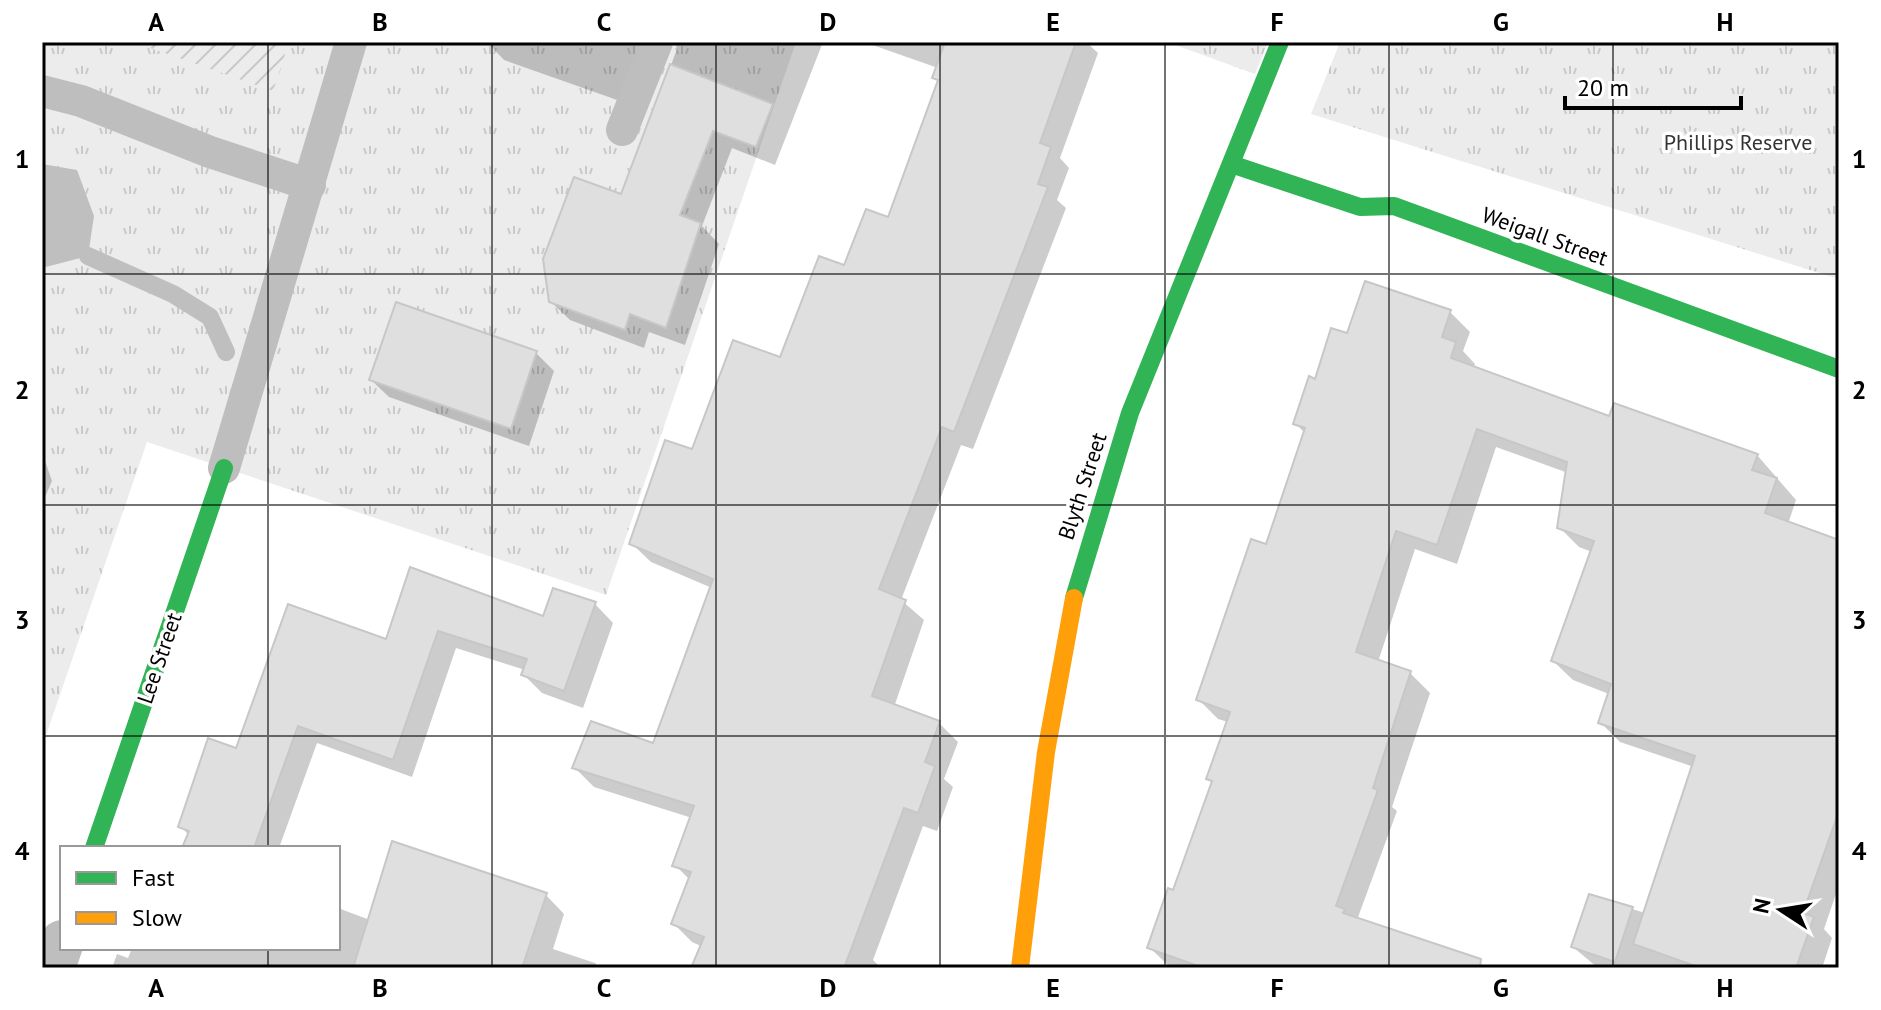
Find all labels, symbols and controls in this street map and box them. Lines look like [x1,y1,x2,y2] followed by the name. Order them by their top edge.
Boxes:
[148,5,164,38] text: A
[372,5,388,38] text: B
[597,5,611,38] text: C
[820,5,836,38] text: D
[1046,5,1060,38] text: E
[1270,5,1284,38] text: F
[1493,5,1509,38] text: G
[1717,5,1733,38] text: H
[1565,60,1741,110] scale bar
[1577,72,1629,103] text: 20 m
[1664,128,1812,156] park label: Phillips Reserve
[15,142,29,175] text: 1
[1852,142,1866,175] text: 1
[1478,200,1612,272] street label: Weigall Street
[15,373,29,406] text: 2
[1852,373,1866,406] text: 2
[1052,428,1113,543] street label: Blyth Street
[15,603,29,636] text: 3
[1852,603,1866,636] text: 3
[130,608,188,707] street label: Lee Street
[15,834,30,867] text: 4
[1852,834,1867,867] text: 4
[60,846,340,950] legend
[132,862,175,893] text: Fast
[1741,870,1821,950] north arrow
[1746,896,1777,916] text: N
[132,902,182,933] text: Slow
[148,971,164,1004] text: A
[372,971,388,1004] text: B
[597,971,611,1004] text: C
[820,971,836,1004] text: D
[1046,971,1060,1004] text: E
[1270,971,1284,1004] text: F
[1493,971,1509,1004] text: G
[1717,971,1733,1004] text: H

